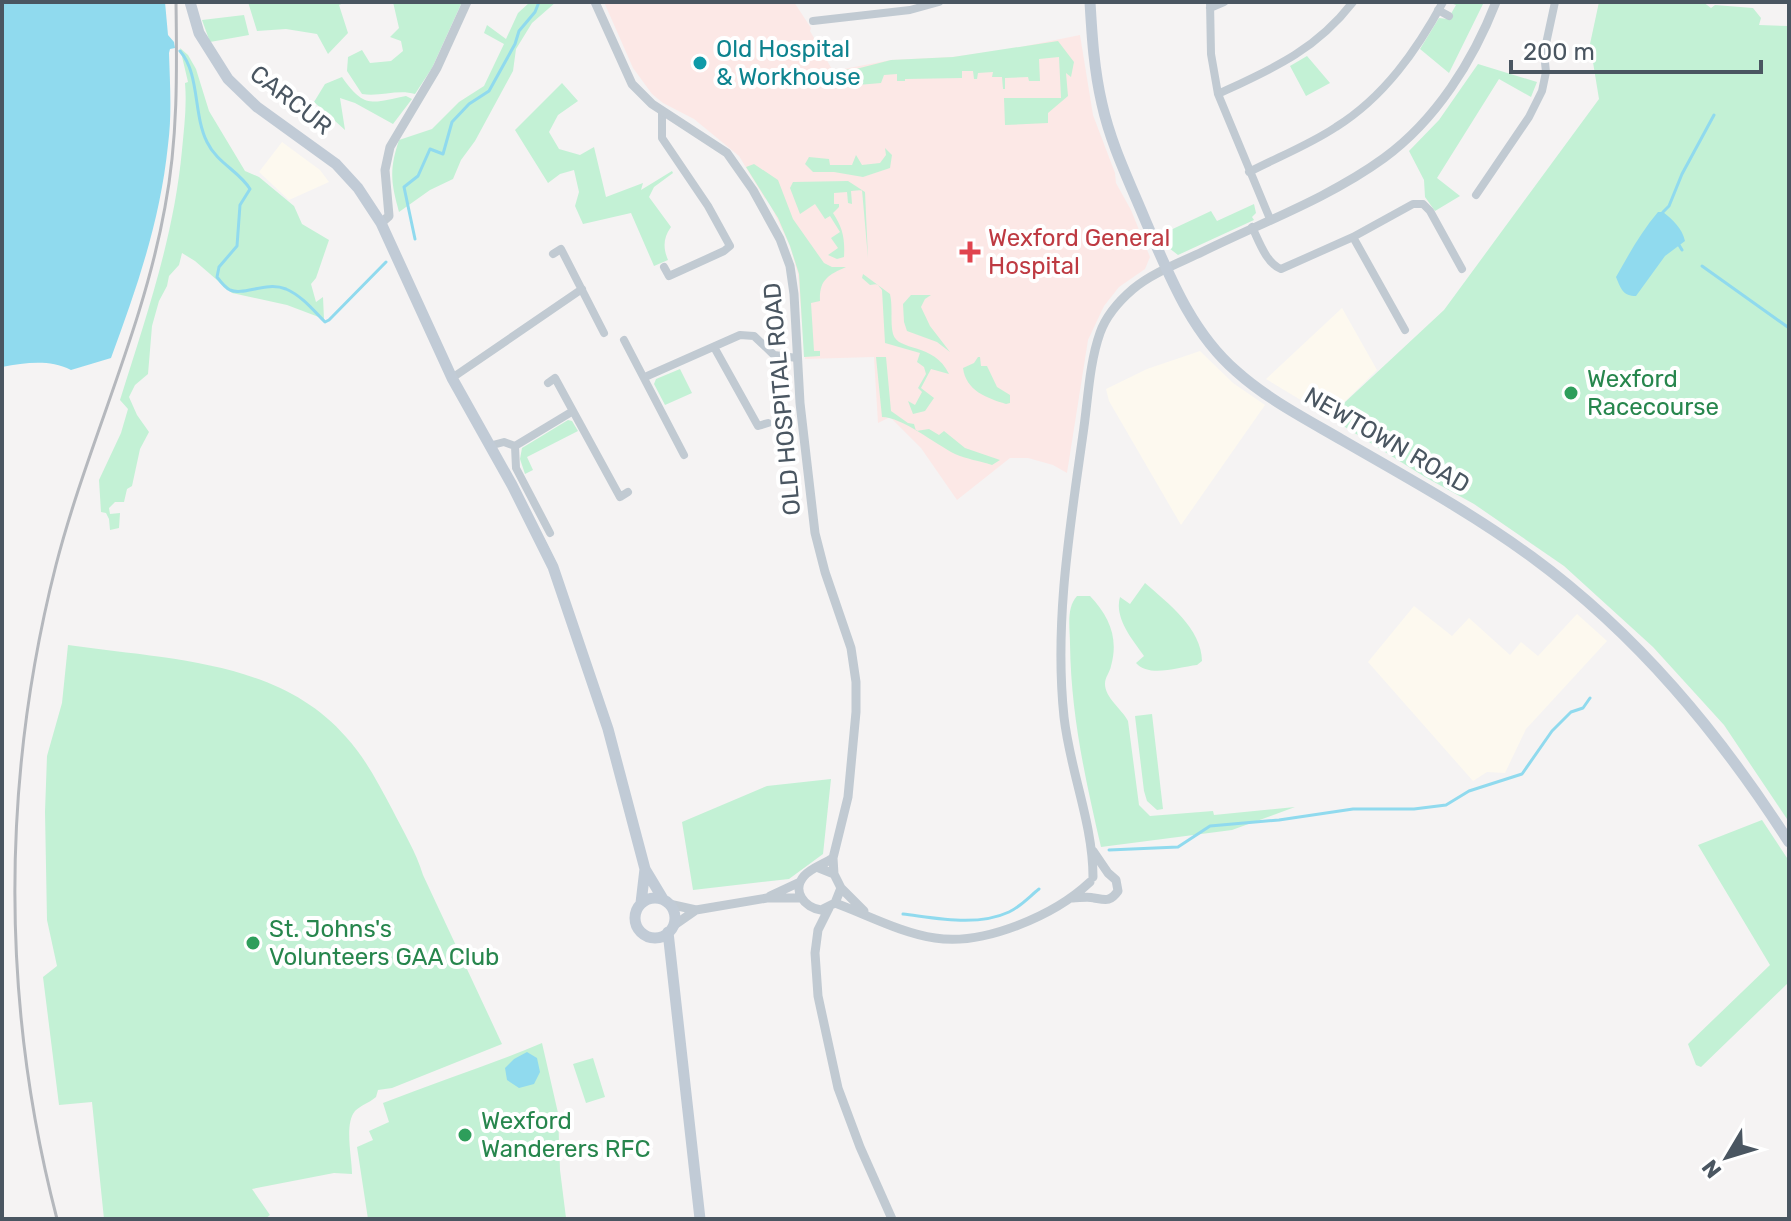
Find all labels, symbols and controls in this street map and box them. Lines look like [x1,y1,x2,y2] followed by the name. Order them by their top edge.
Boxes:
[1511,24,1761,74] scale bar
[716,35,861,91] place label: Old Hospital & Workhouse
[1523,38,1595,66] text: 200 m
[691,54,709,72] marker: Old Hospital & Workhouse
[245,59,337,141] street label: CARCUR
[988,224,1170,280] place label: Wexford General Hospital
[959,241,981,263] marker: Wexford General Hospital
[758,281,806,517] street label: OLD HOSPITAL ROAD
[1587,365,1719,421] place label: Wexford Racecourse
[1299,381,1475,499] street label: NEWTOWN ROAD
[1562,384,1580,402] marker: Wexford Racecourse
[269,915,499,971] place label: St. Johns's Volunteers GAA Club
[244,934,262,952] marker: St. Johns's Volunteers GAA Club
[481,1107,650,1163] place label: Wexford Wanderers RFC
[1687,1117,1767,1197] north arrow
[456,1126,474,1144] marker: Wexford Wanderers RFC
[1696,1154,1727,1184] text: N

